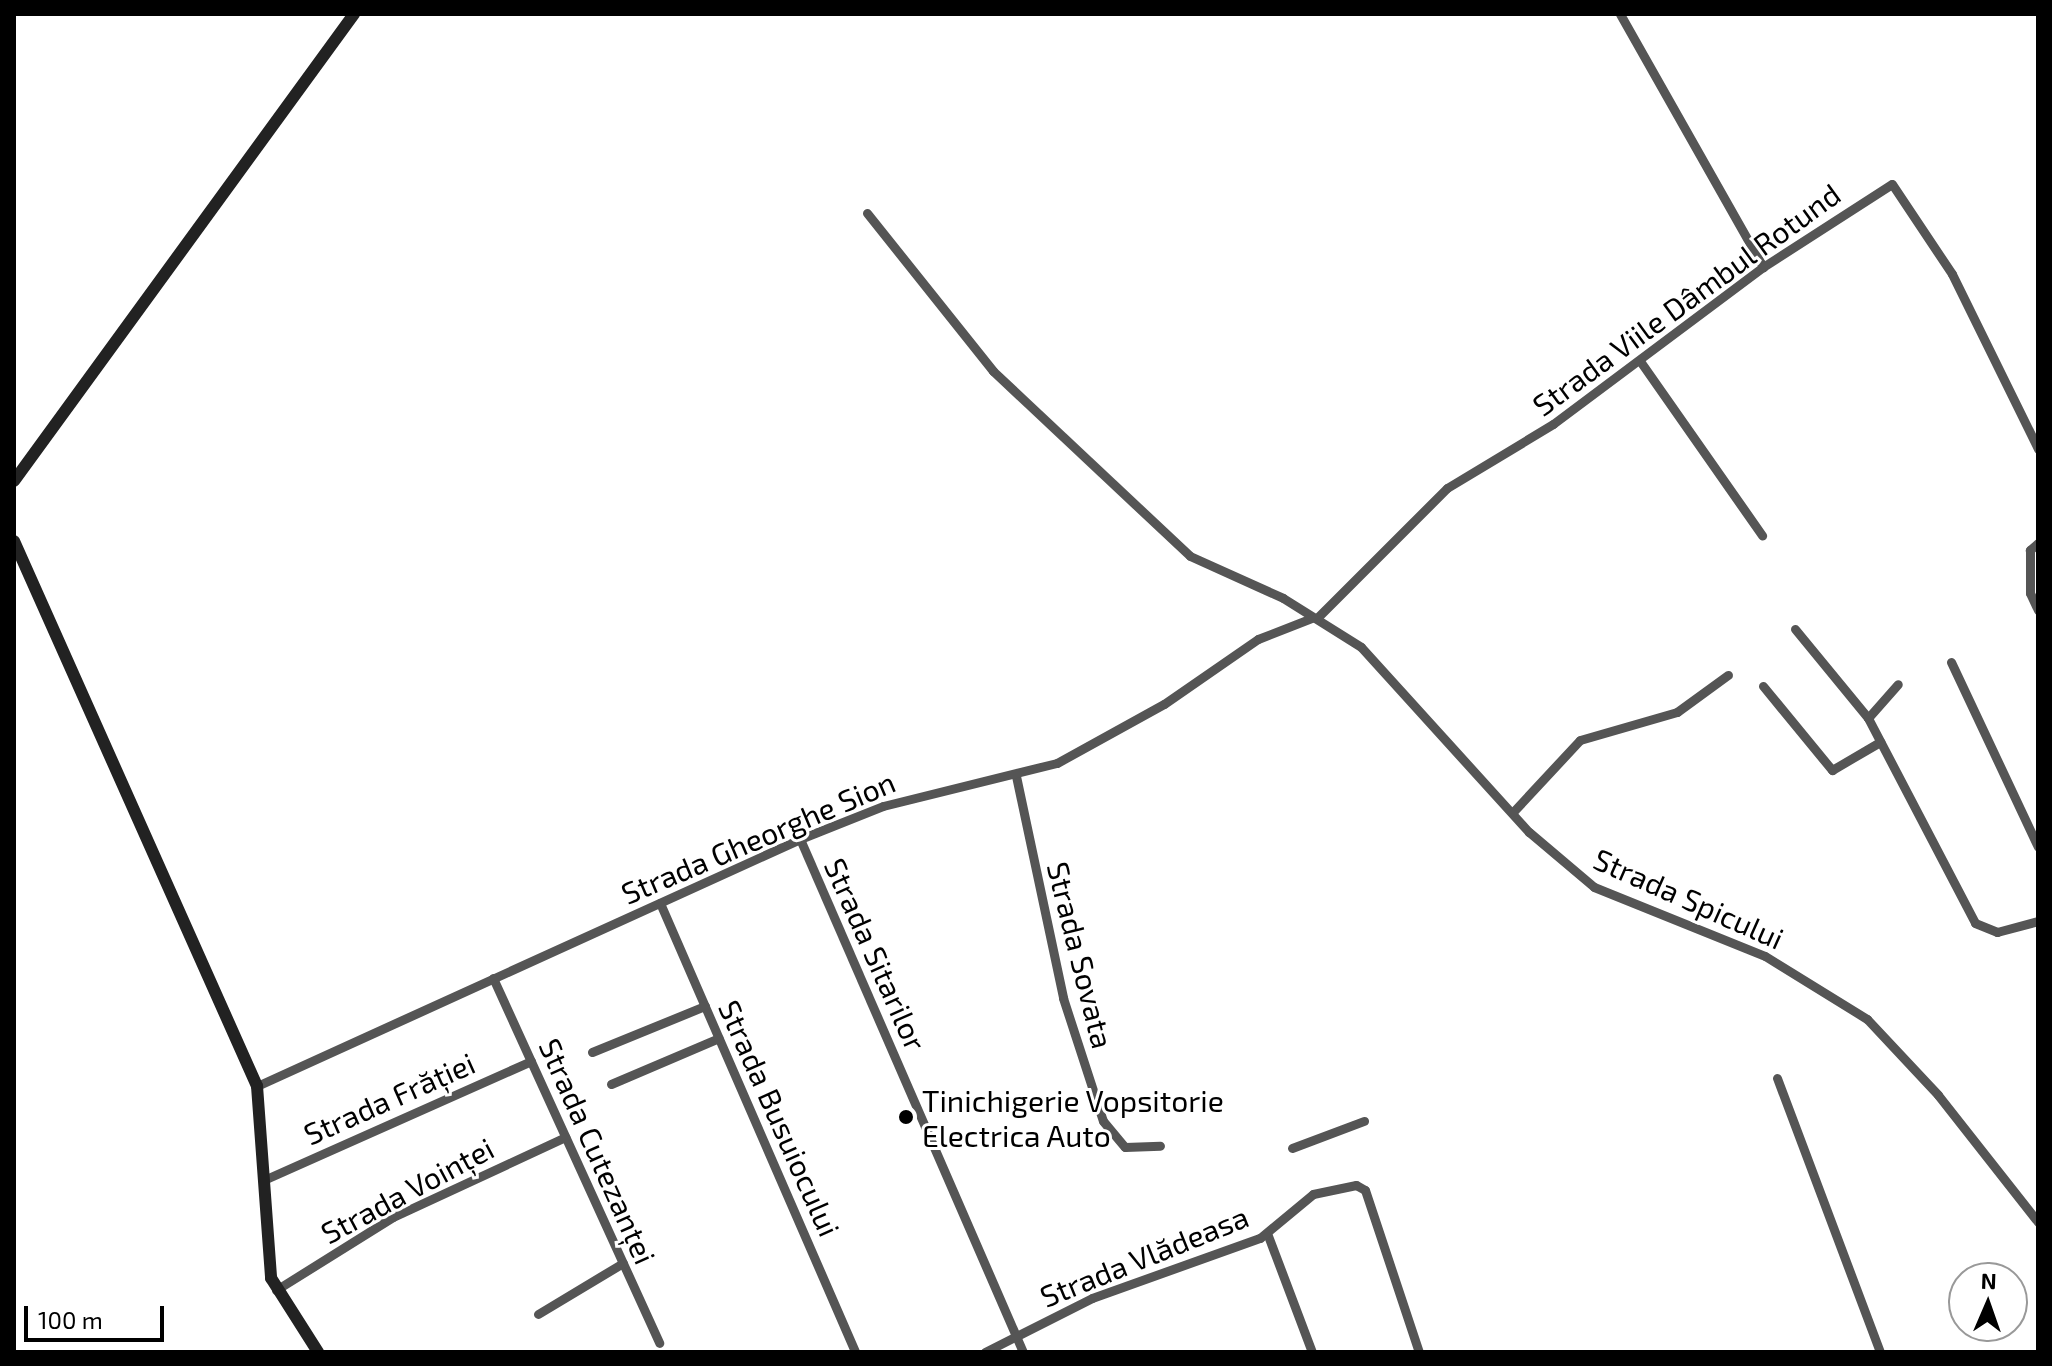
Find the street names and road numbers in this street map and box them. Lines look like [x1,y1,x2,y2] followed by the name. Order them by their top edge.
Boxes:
[1525,175,1847,423] street label: Strada Viile Dâmbul Rotund
[616,763,900,911] street label: Strada Gheorghe Sion
[1589,840,1789,956] street label: Strada Spicului
[818,852,934,1056] street label: Strada Sitarilor
[1040,858,1122,1052] street label: Strada Sovata
[712,994,848,1242] street label: Strada Busuiocului
[532,1033,664,1269] street label: Strada Cutezanței
[298,1044,480,1152] street label: Strada Frăției
[314,1129,500,1251] street label: Strada Voinței
[1034,1198,1254,1314] street label: Strada Vlădeasa

